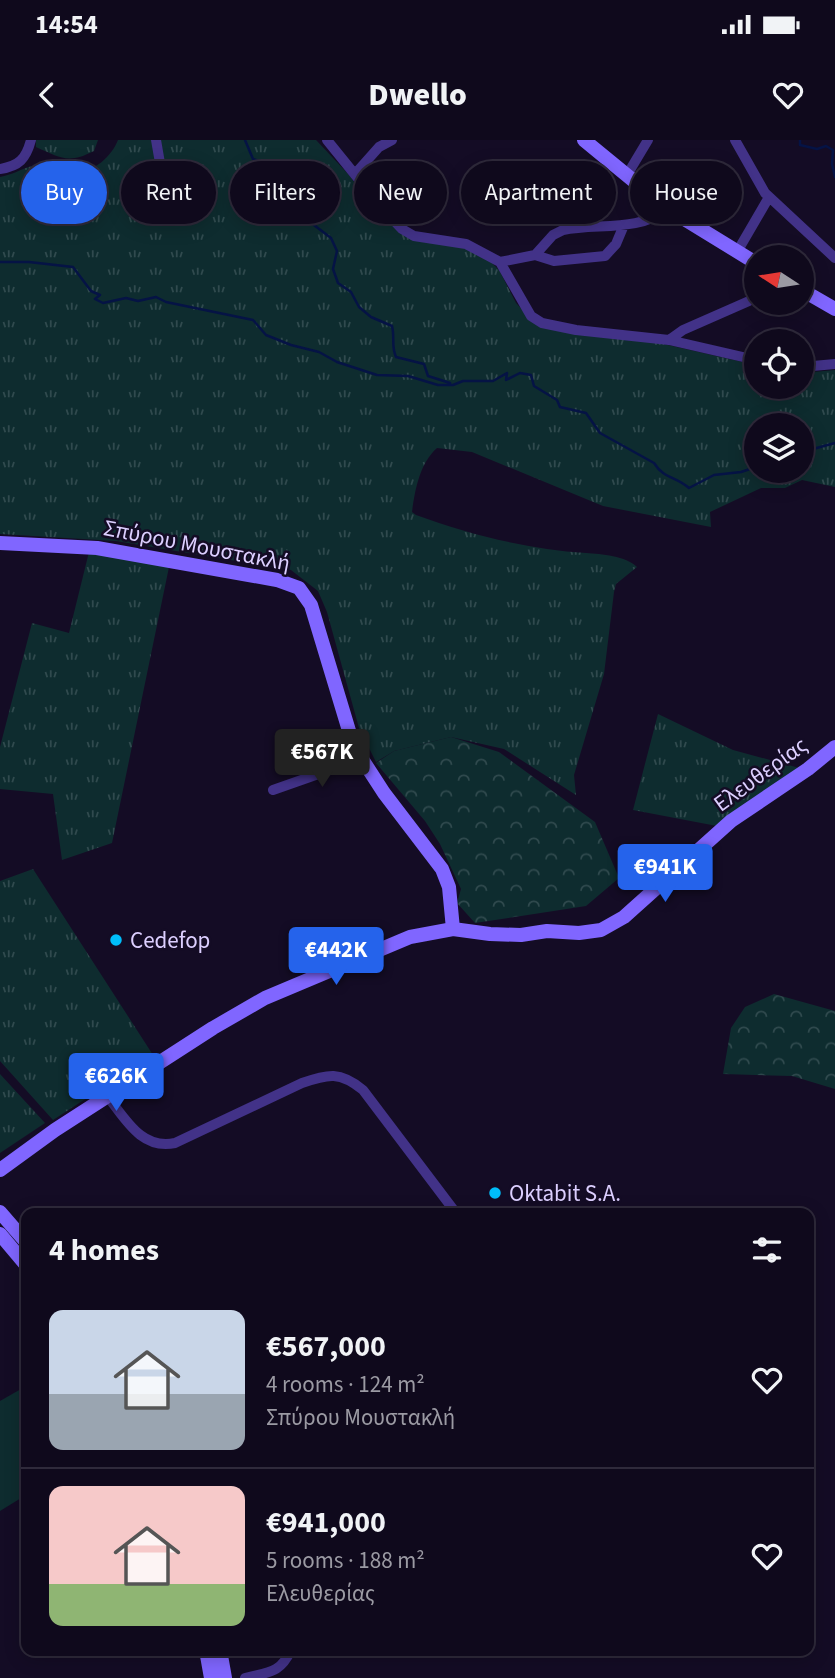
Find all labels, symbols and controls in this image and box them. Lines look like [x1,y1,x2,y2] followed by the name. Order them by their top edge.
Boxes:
[35,6,98,43] text: 14:54
[368,72,467,118] text: Dwello
[28,76,66,114] icon: back
[769,76,807,114] icon: heart
[21,161,107,224] chip: Buy
[121,161,216,224] chip: Rent
[230,161,340,224] chip: Filters
[354,161,447,224] chip: New
[461,161,616,224] chip: Apartment
[630,161,742,224] chip: House
[744,245,814,315] north arrow
[744,245,814,483] map controls
[744,329,814,399] button: locate
[744,413,814,483] button: layers
[101,511,293,580] street label: Σπύρου Μουστακλή
[707,729,814,820] street label: Ελευθερίας
[273,730,371,789] pin: €567K
[291,735,353,768] text: €567K
[616,844,714,904] pin: €941K
[634,850,696,883] text: €941K
[130,924,210,957] place label: Cedefop
[287,928,385,987] pin: €442K
[108,932,124,948] marker: Cedefop
[305,933,367,966] text: €442K
[67,1054,165,1113] pin: €626K
[85,1059,147,1092] text: €626K
[509,1177,621,1210] place label: Oktabit S.A.
[487,1185,503,1201] marker: Oktabit S.A.
[49,1229,159,1272] text: 4 homes
[748,1231,786,1269] icon: filters
[266,1325,386,1368] text: €567,000
[105,1338,189,1422] icon: home
[748,1361,786,1399] icon: heart
[266,1368,425,1401] text: 4 rooms · 124 m²
[266,1401,455,1434] text: Σπύρου Μουστακλή
[266,1501,386,1544] text: €941,000
[105,1514,189,1598] icon: home
[748,1537,786,1575] icon: heart
[266,1544,425,1577] text: 5 rooms · 188 m²
[266,1577,375,1610] text: Ελευθερίας

